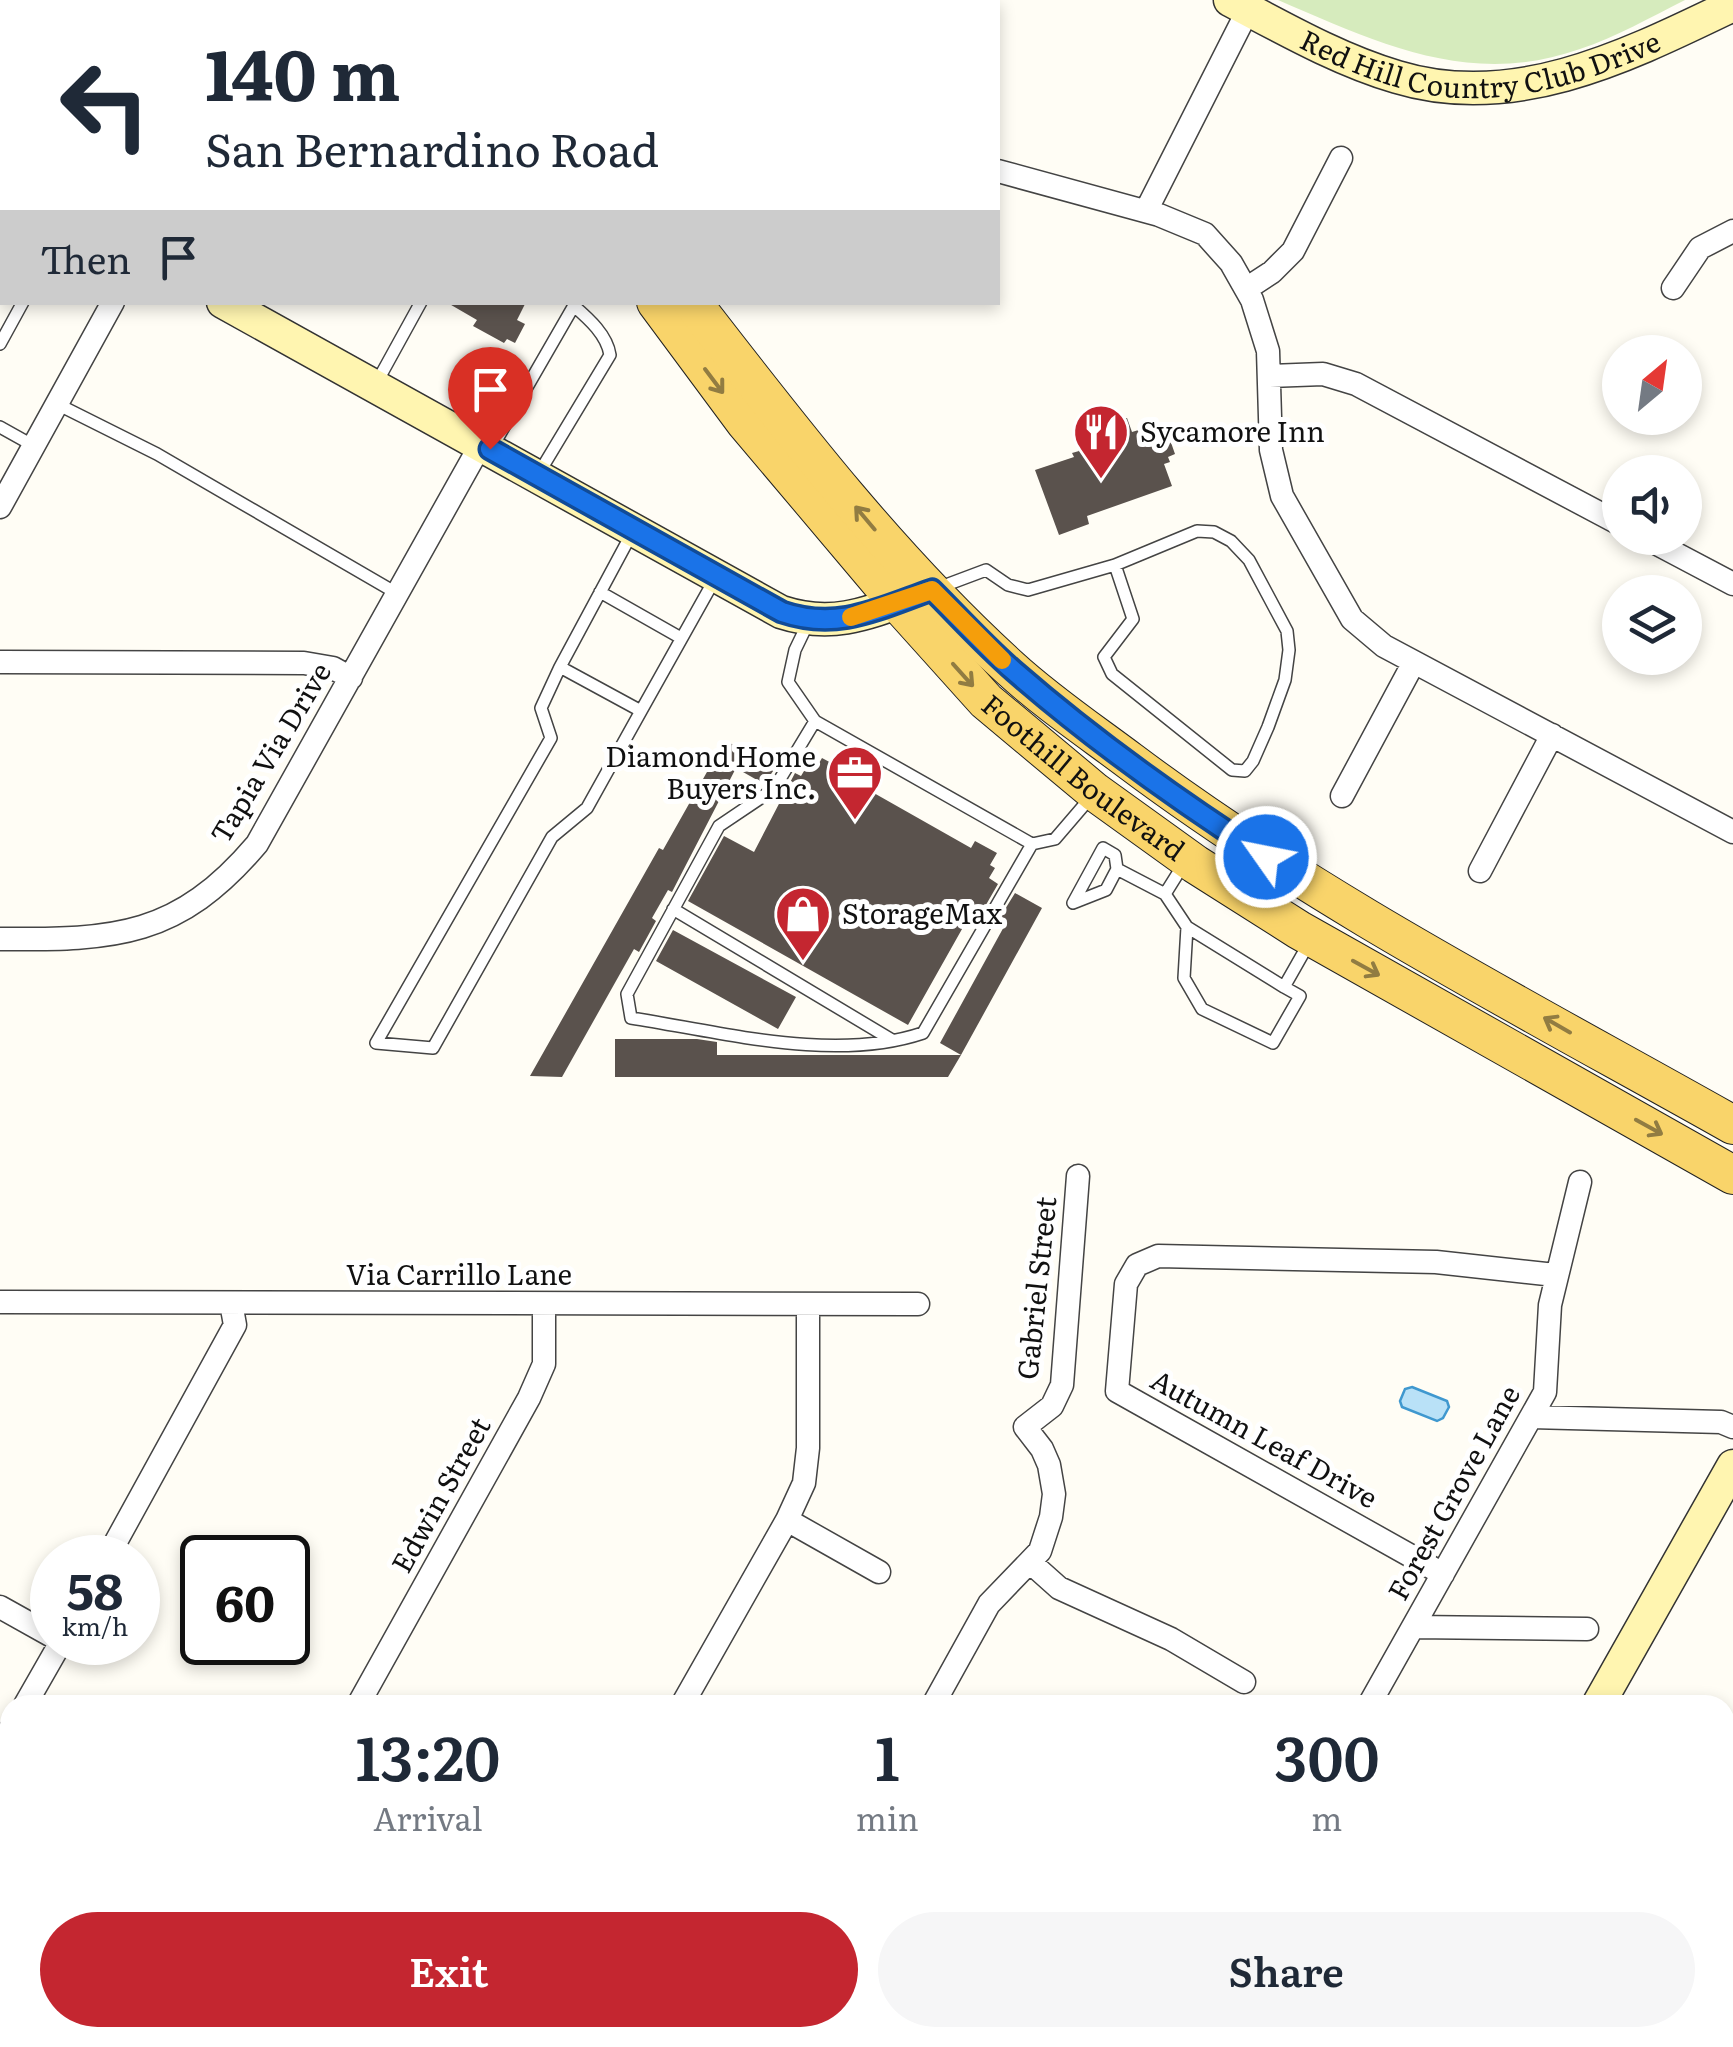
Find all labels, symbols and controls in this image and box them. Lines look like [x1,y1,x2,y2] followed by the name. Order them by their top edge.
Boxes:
[1295,16,1667,50] street label: Red Hill Country Club Drive
[1294,17,1666,107] text: Red Hill Country Club Drive
[205,19,400,123] text: 140 m
[40,40,170,170] icon: left
[205,114,659,181] text: San Bernardino Road
[40,229,131,286] text: Then
[151,230,206,285] icon: arrive
[1602,335,1702,435] north arrow
[1602,335,1702,675] map controls
[448,347,533,450] pin
[463,362,518,417] icon: arrive
[704,367,725,394] one-way arrow
[1071,402,1131,481] restaurant icon: Sycamore Inn
[1140,409,1325,451] place label: Sycamore Inn
[1602,455,1702,555] button: sound
[855,506,877,532] one-way arrow
[1602,575,1702,675] button: layers
[199,653,340,850] street label: Tapia Via Drive
[951,662,974,687] one-way arrow
[973,683,1195,870] street label: Foothill Boulevard
[605,734,816,808] place label: Diamond Home Buyers Inc.
[825,743,885,822] office icon: Diamond Home Buyers Inc.
[1214,805,1318,909] position arrow
[773,884,833,963] shop icon: StorageMax
[842,891,1002,933] place label: StorageMax
[1350,958,1380,978] one-way arrow
[1543,1015,1572,1035] one-way arrow
[1633,1118,1663,1138] one-way arrow
[1005,1194,1066,1381] street label: Gabriel Street
[346,1252,572,1294] street label: Via Carrillo Lane
[1144,1357,1386,1517] street label: Autumn Leaf Drive
[1376,1377,1529,1607] street label: Forest Grove Lane
[379,1408,500,1580] street label: Edwin Street
[180,1535,310,1665] speed limit sign: 60
[67,1551,123,1625] text: 58
[62,1607,128,1644] text: km/h
[356,1710,500,1799] text: 13:20
[875,1710,900,1799] text: 1
[1274,1710,1379,1799] text: 300
[373,1793,483,1841] text: Arrival
[856,1793,919,1841] text: min
[1311,1793,1342,1841] text: m
[40,1912,858,2027] button: Exit
[878,1912,1695,2027] button: Share

